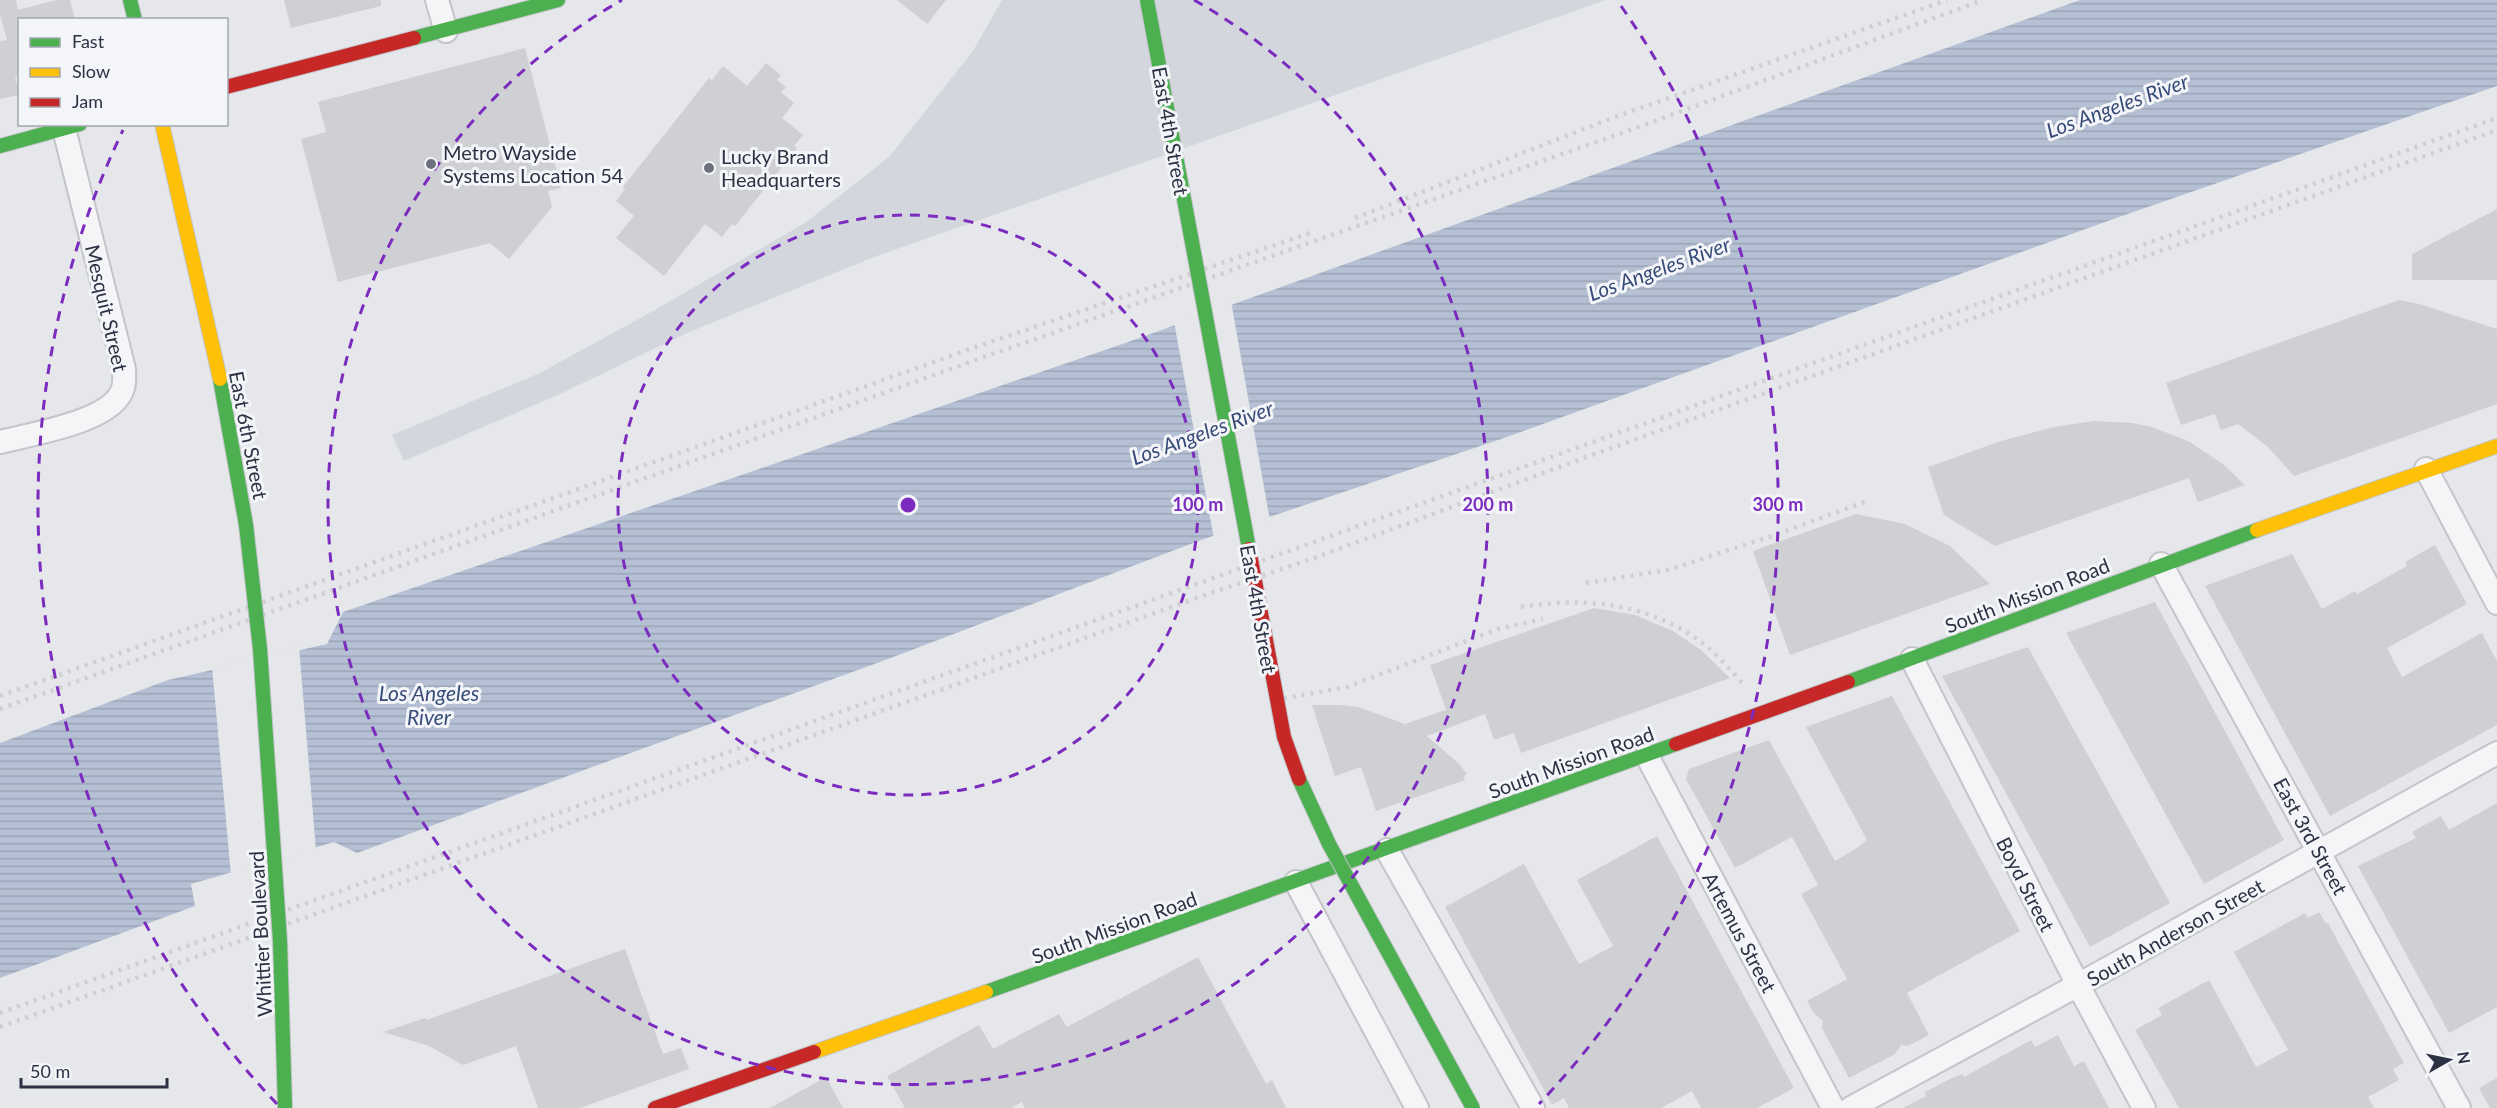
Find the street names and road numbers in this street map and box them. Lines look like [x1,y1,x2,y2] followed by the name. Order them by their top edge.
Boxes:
[1148,65,1194,197] street label: East 4th Street
[81,242,133,374] street label: Mesquit Street
[225,369,273,501] street label: East 6th Street
[1236,543,1282,675] street label: East 4th Street
[1941,553,2113,637] street label: South Mission Road
[1485,721,1657,803] street label: South Mission Road
[2269,773,2353,899] street label: East 3rd Street
[1992,833,2060,935] street label: Boyd Street
[244,850,276,1018] street label: Whittier Boulevard
[1698,868,1782,996] street label: Artemus Street
[2082,873,2268,991] street label: South Anderson Street
[1028,886,1200,968] street label: South Mission Road

